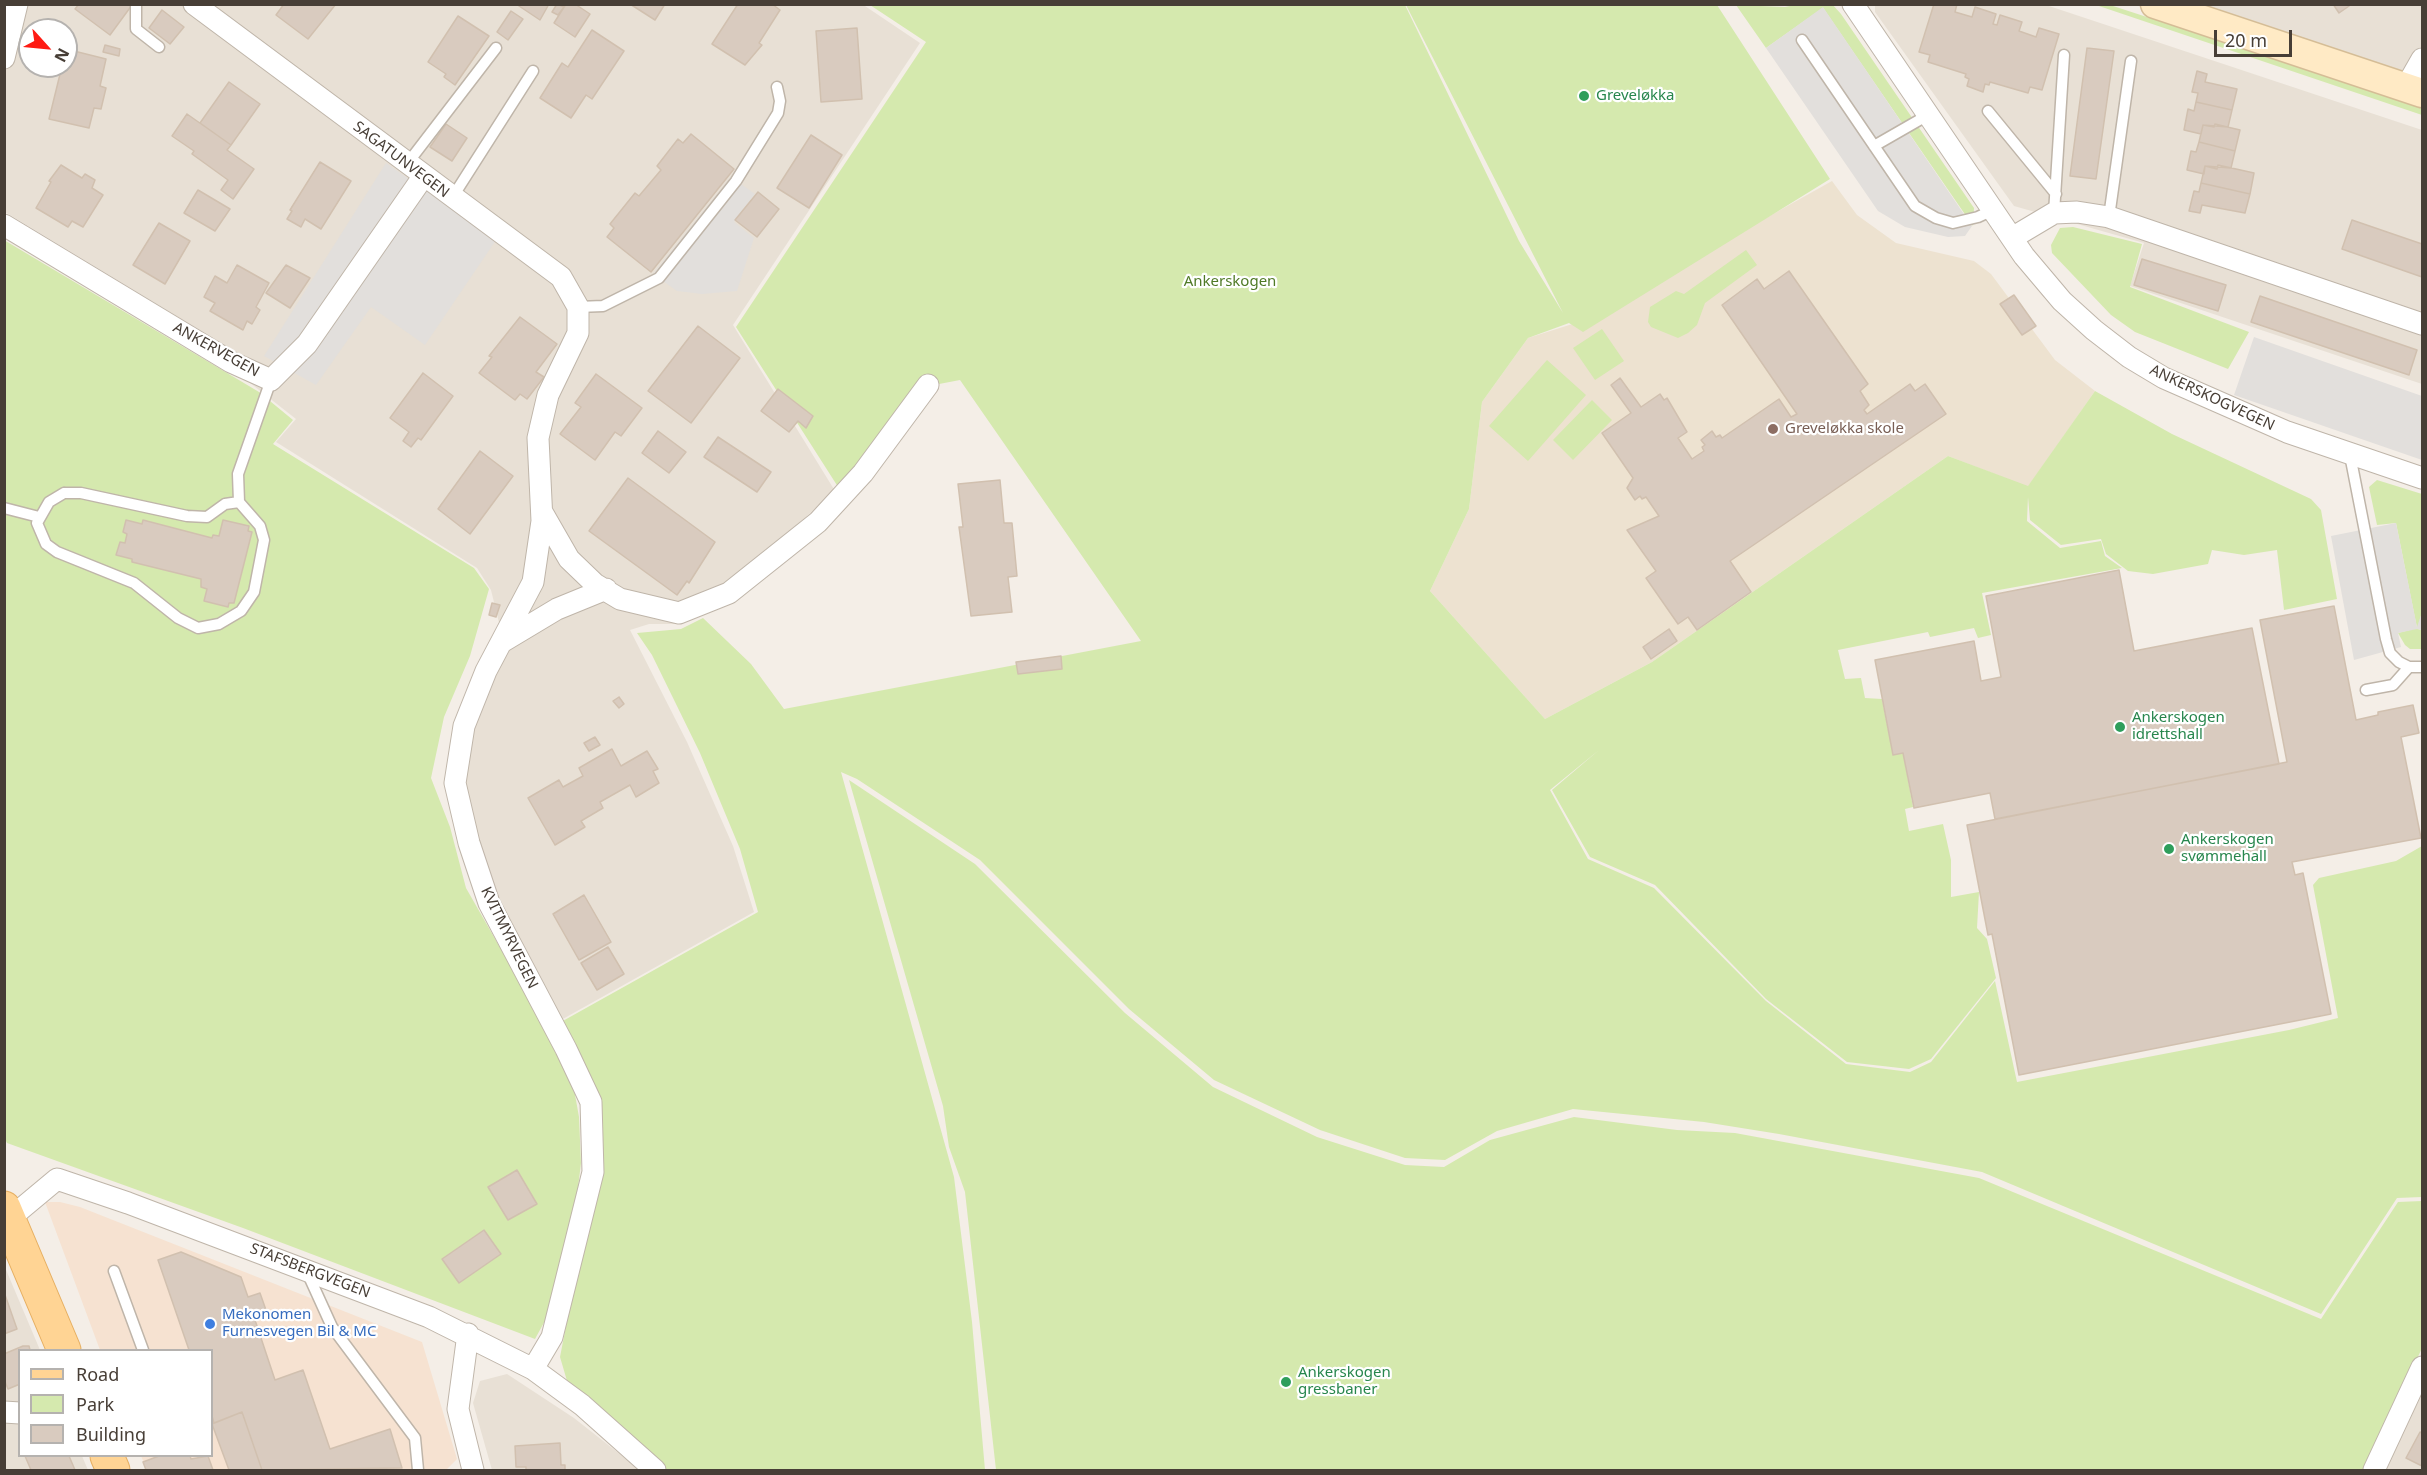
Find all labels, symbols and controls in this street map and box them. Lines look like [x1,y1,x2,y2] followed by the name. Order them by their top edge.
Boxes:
[18,18,78,78] north arrow
[2217,18,2295,56] scale bar
[2225,28,2267,52] text: 20 m
[50,44,75,66] text: N
[1596,87,1674,105] place label: Greveløkka
[1577,89,1591,103] marker: Greveløkka
[349,118,453,202] street label: SAGATUNVEGEN
[1184,273,1276,291] park label: Ankerskogen
[170,319,262,381] street label: ANKERVEGEN
[2147,361,2277,435] street label: ANKERSKOGVEGEN
[1785,420,1904,438] place label: Greveløkka skole
[1766,422,1780,436] marker: Greveløkka skole
[2132,709,2225,744] place label: Ankerskogen idrettshall
[2113,720,2127,734] marker: Ankerskogen idrettshall
[2181,831,2274,866] place label: Ankerskogen svømmehall
[2162,842,2176,856] marker: Ankerskogen svømmehall
[477,884,541,992] street label: KVITMYRVEGEN
[247,1240,373,1302] street label: STAFSBERGVEGEN
[222,1306,376,1341] place label: Mekonomen Furnesvegen Bil & MC
[203,1317,217,1331] marker: Mekonomen Furnesvegen Bil & MC
[18,1349,213,1457] legend
[76,1362,119,1386] text: Road
[1298,1364,1391,1399] place label: Ankerskogen gressbaner
[1279,1375,1293,1389] marker: Ankerskogen gressbaner
[76,1392,114,1416] text: Park
[76,1422,146,1446] text: Building

